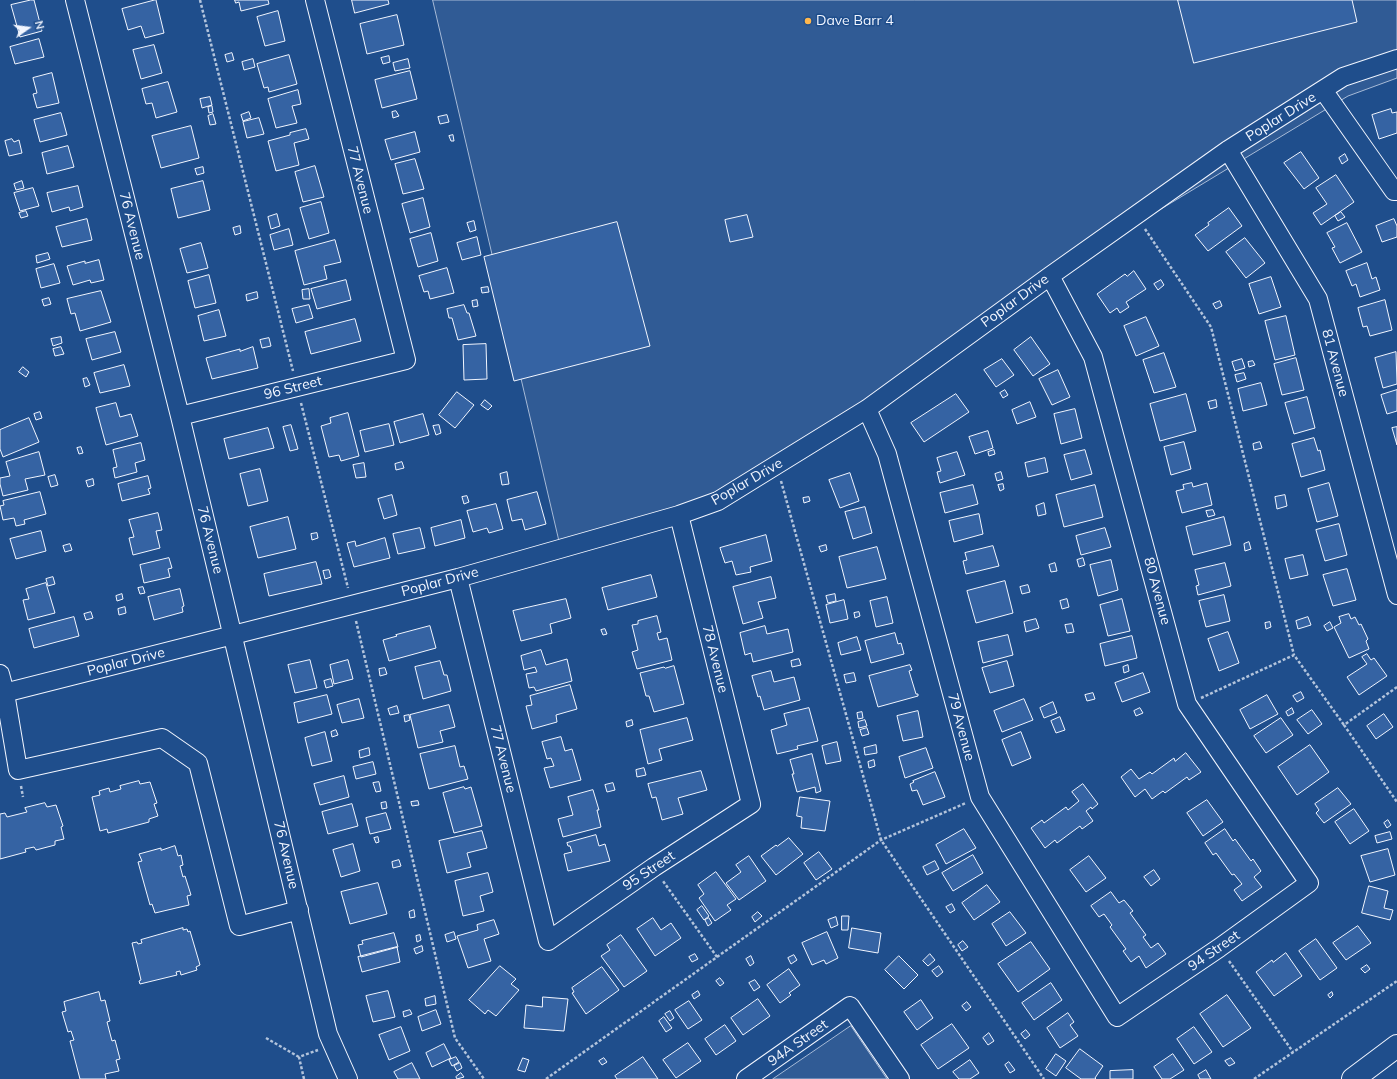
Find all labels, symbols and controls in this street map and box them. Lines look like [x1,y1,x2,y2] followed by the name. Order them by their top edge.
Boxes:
[8,8,48,48] north arrow
[816,13,894,29] place label: Dave Barr 4
[803,16,813,26] marker: Dave Barr 4
[32,19,47,31] text: N
[1243,89,1319,145] street label: Poplar Drive
[343,144,377,216] street label: 77 Avenue
[115,190,149,262] street label: 76 Avenue
[978,271,1052,331] street label: Poplar Drive
[1318,327,1352,399] street label: 81 Avenue
[262,373,324,403] street label: 96 Street
[708,455,786,509] street label: Poplar Drive
[193,504,227,576] street label: 76 Avenue
[1140,555,1174,627] street label: 80 Avenue
[399,564,481,600] street label: Poplar Drive
[698,623,732,695] street label: 78 Avenue
[85,644,167,680] street label: Poplar Drive
[944,691,978,763] street label: 79 Avenue
[486,723,520,795] street label: 77 Avenue
[270,819,302,891] street label: 76 Avenue
[620,847,678,895] street label: 95 Street
[1185,927,1243,975] street label: 94 Street
[765,1016,831,1070] street label: 94A Street

